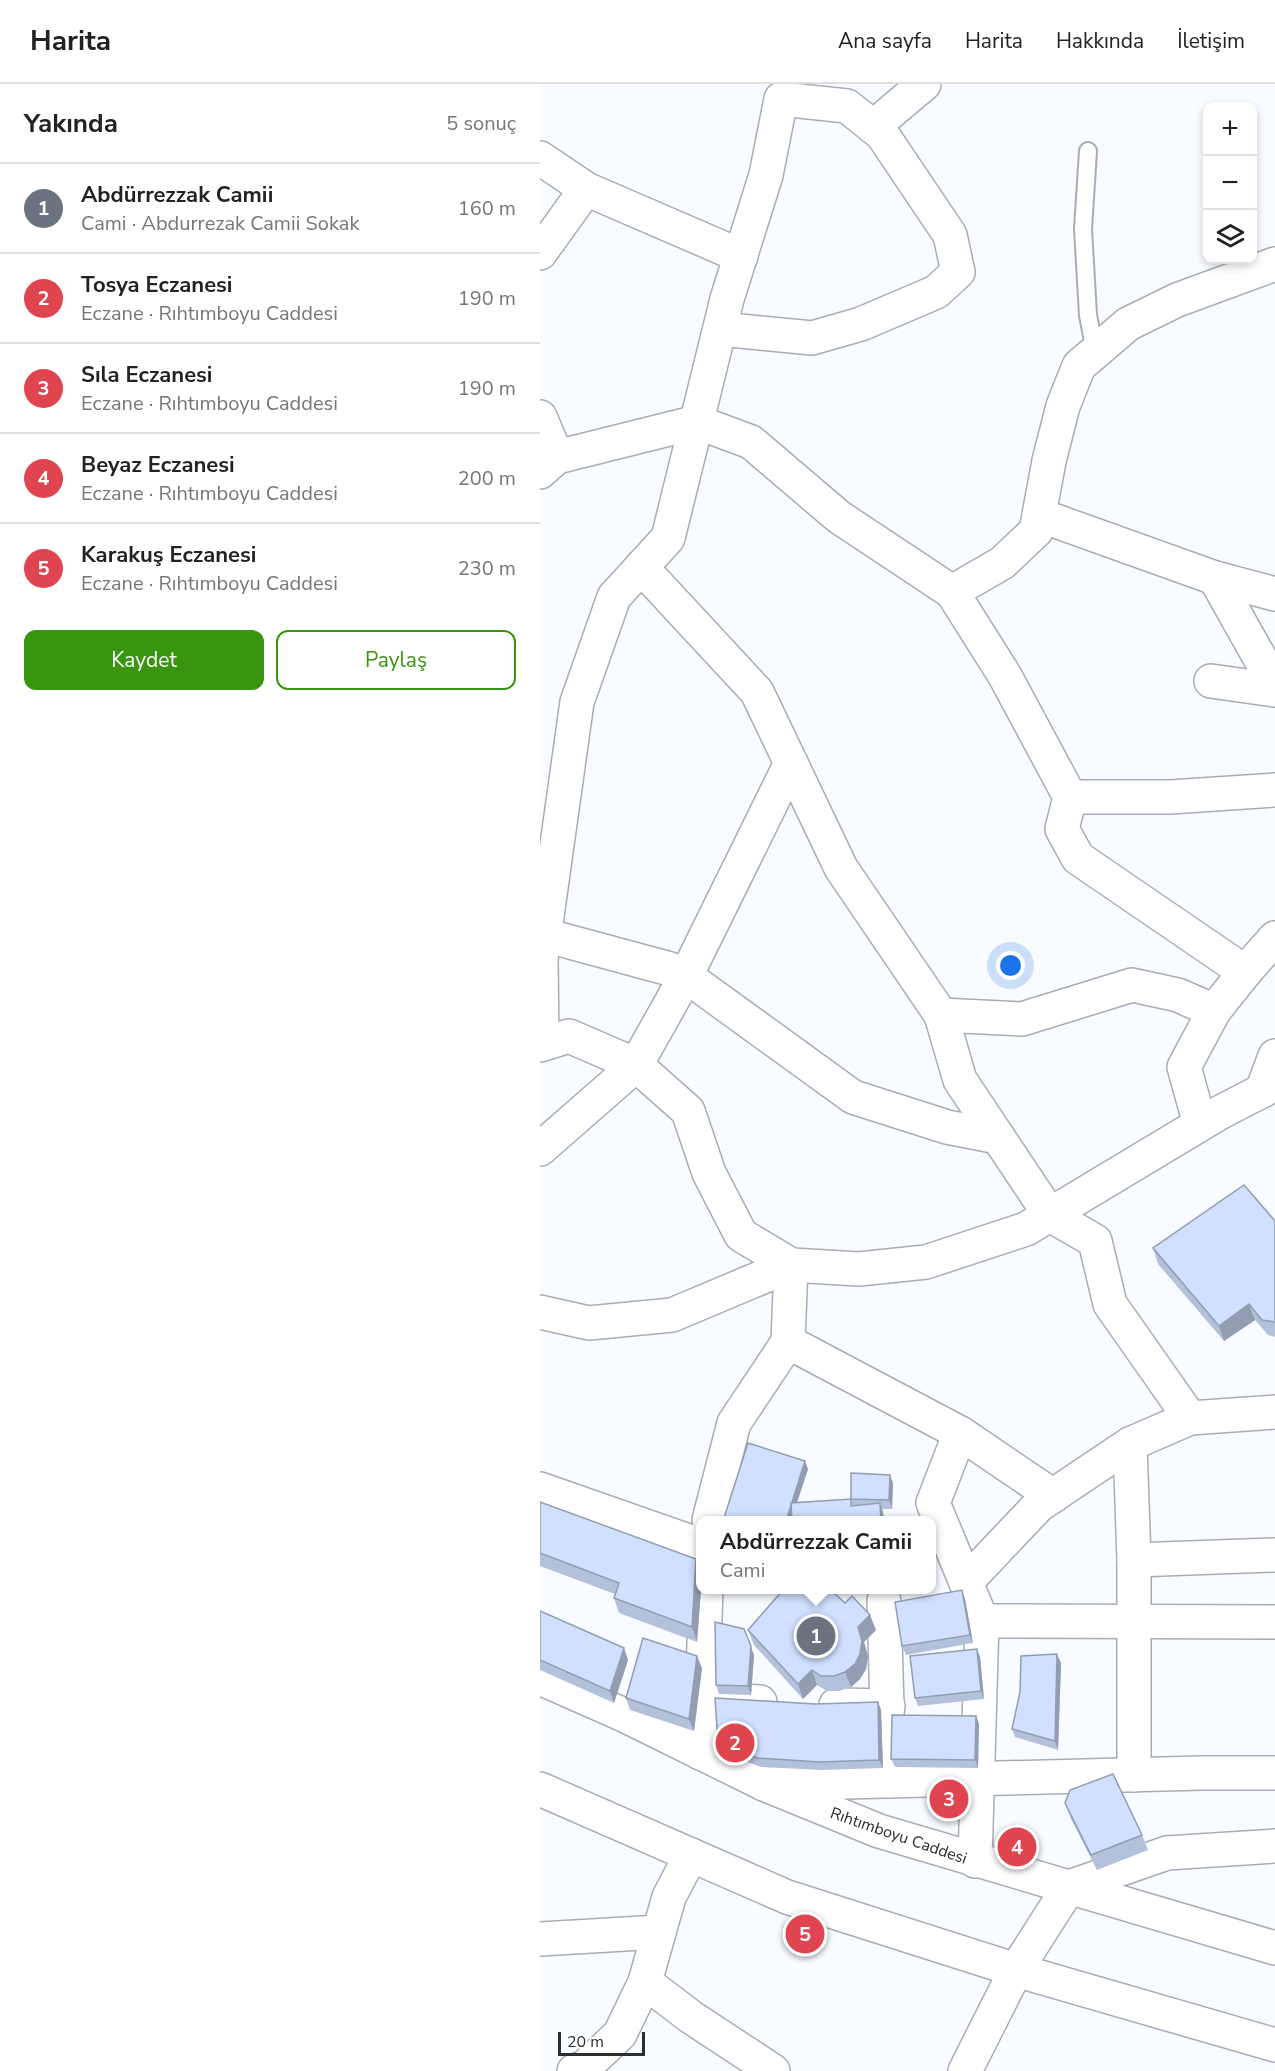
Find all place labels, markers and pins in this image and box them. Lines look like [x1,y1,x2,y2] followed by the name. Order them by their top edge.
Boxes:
[796,1614,836,1658] pin: 1
[716,1720,754,1766] pin: 2
[930,1776,968,1822] pin: 3
[998,1824,1036,1870] pin: 4
[786,1912,824,1956] pin: 5

